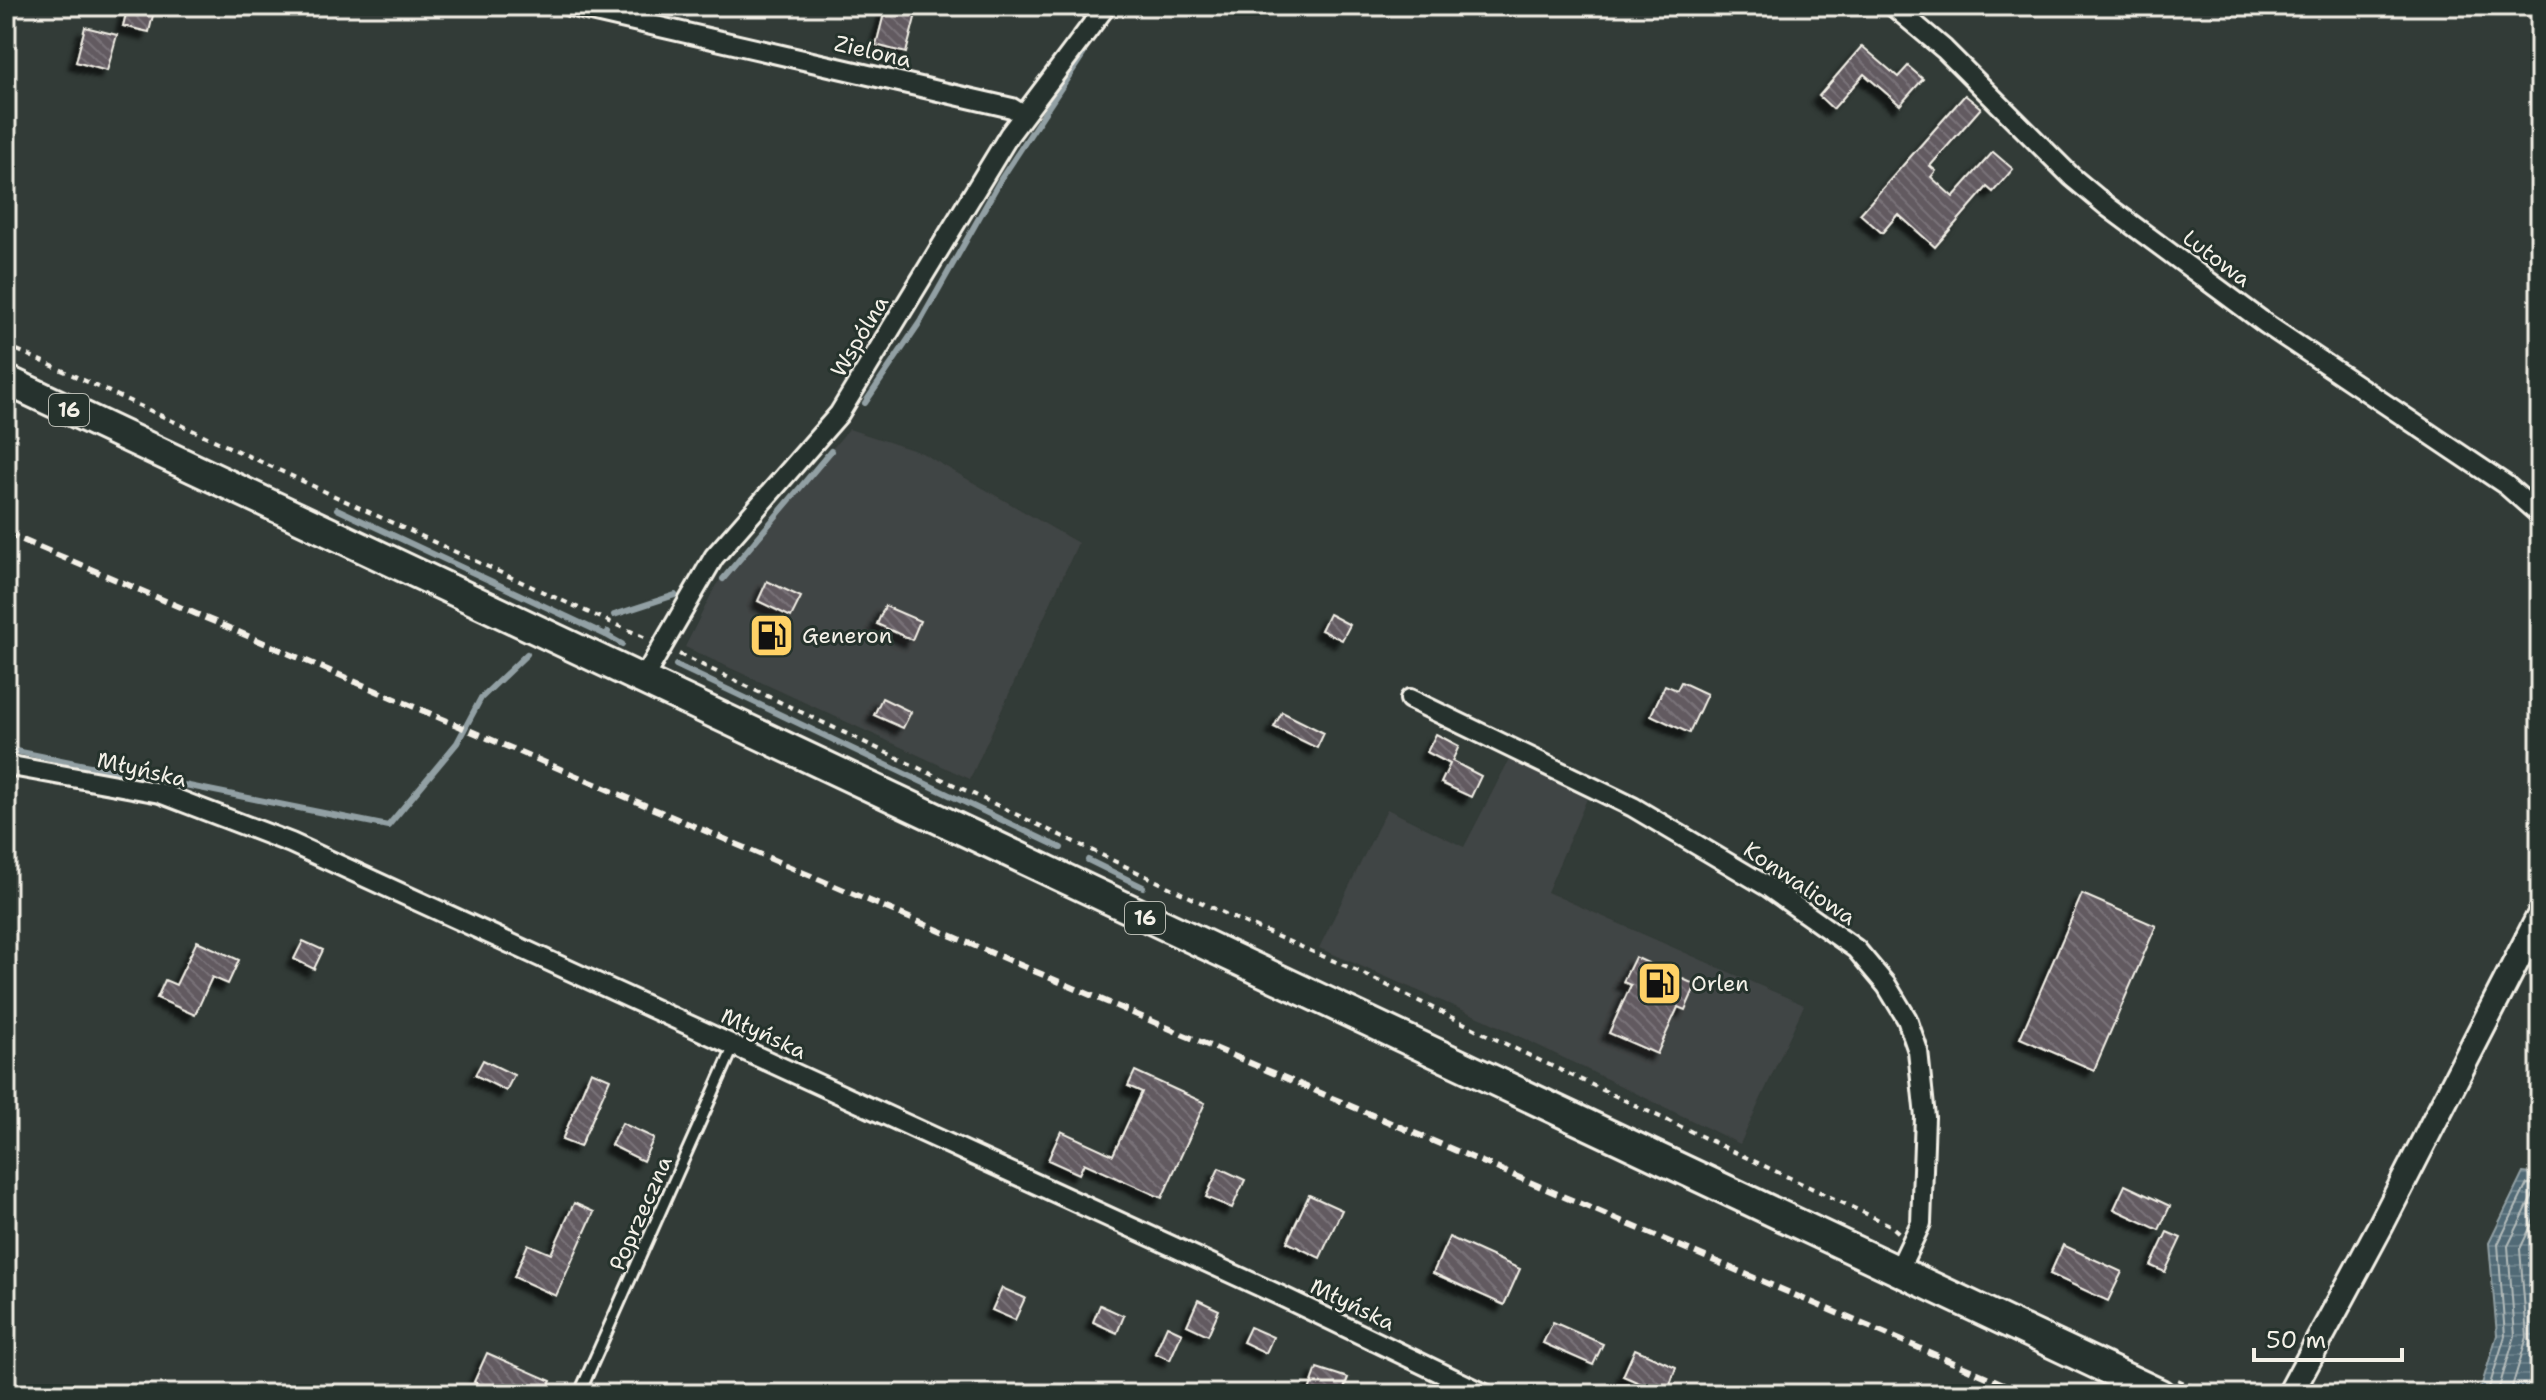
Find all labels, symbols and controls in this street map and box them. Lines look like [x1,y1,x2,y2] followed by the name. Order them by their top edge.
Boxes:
[832,29,914,74] street label: Zielona
[2177,223,2257,294] street label: Lutowa
[824,290,895,382] street label: Wspólna
[49,394,89,426] road number: 16
[747,611,795,659] fuel station icon: Generon
[802,621,892,650] place label: Generon
[94,745,190,794] street label: Młyńska
[1738,835,1862,932] street label: Konwaliowa
[1125,902,1165,934] road number: 16
[1636,959,1684,1007] fuel station icon: Orlen
[1691,969,1749,998] place label: Orlen
[716,1001,811,1066] street label: Młyńska
[602,1151,679,1275] street label: Poprzeczna
[1306,1271,1400,1338] street label: Młyńska
[2254,1312,2402,1362] scale bar
[2266,1324,2326,1356] text: 50 m

